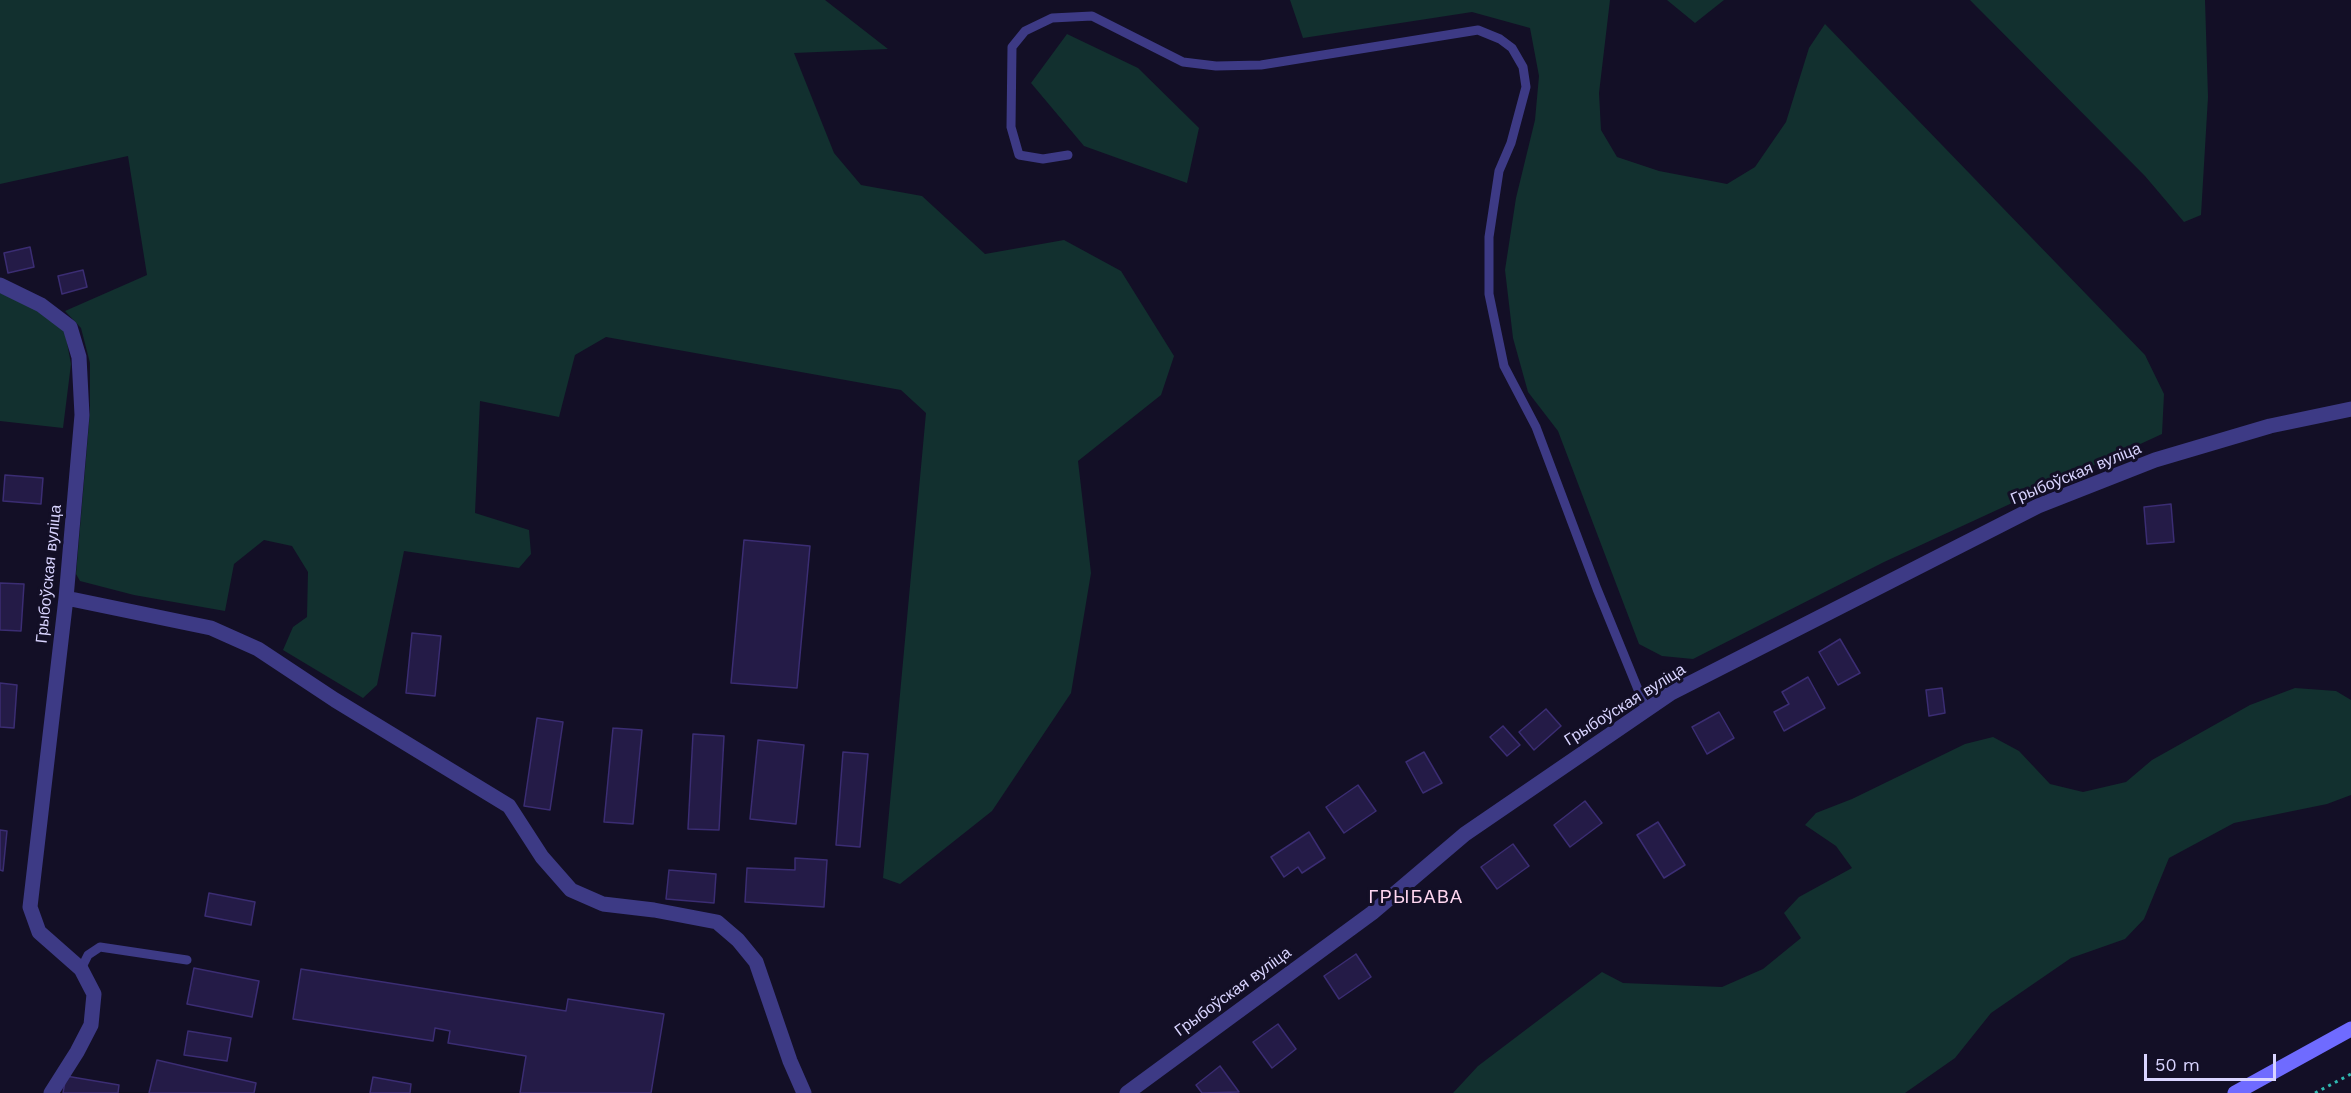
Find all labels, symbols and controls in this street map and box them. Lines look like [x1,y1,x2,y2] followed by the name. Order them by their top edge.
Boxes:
[2008,439,2144,509] street label: Грыбоўская вуліца
[32,504,66,644] street label: Грыбоўская вуліца
[1561,660,1689,750] street label: Грыбоўская вуліца
[1368,887,1464,909] district label: ГРЫБАВА
[1171,943,1295,1041] street label: Грыбоўская вуліца
[2147,1042,2279,1080] scale bar
[2155,1054,2200,1075] text: 50 m

